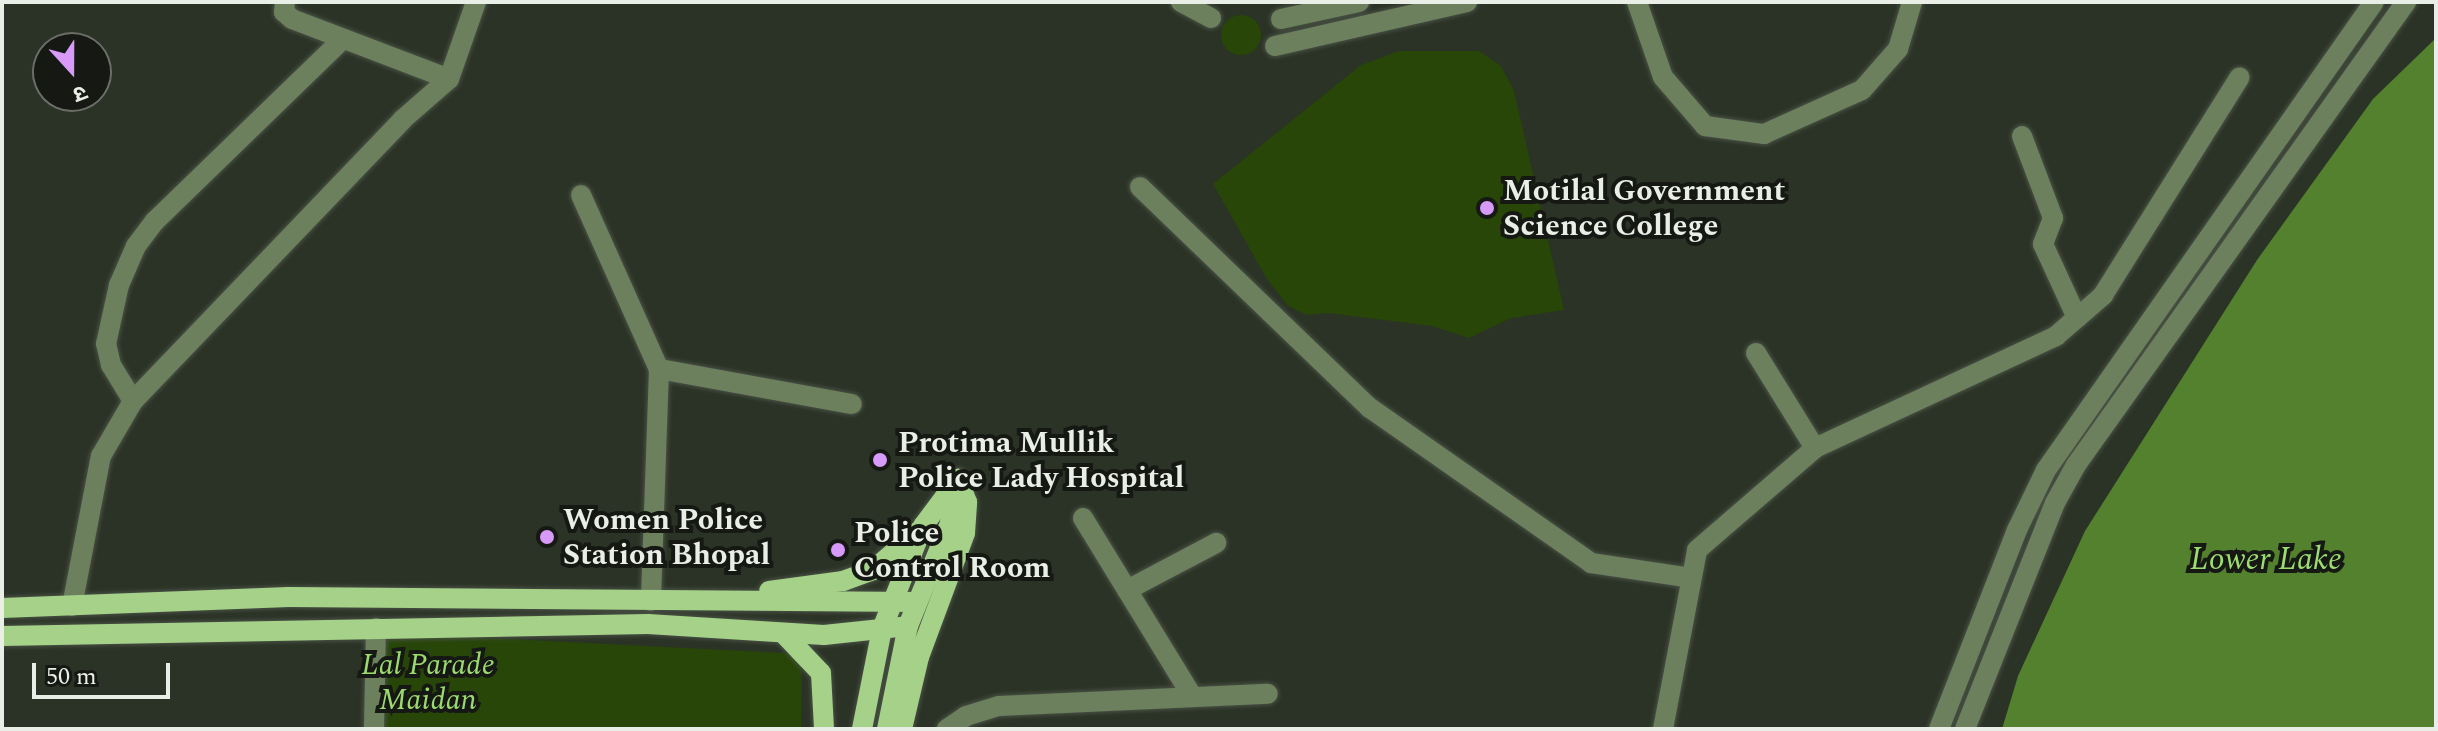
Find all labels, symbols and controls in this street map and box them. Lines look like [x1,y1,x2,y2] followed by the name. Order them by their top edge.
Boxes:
[32,32,112,112] north arrow
[68,75,92,111] text: उ
[1503,173,1785,244] place label: Motilal Government Science College
[1478,199,1496,217] marker: Motilal Government Science College
[898,425,1184,496] place label: Protima Mullik Police Lady Hospital
[869,449,891,471] marker: Protima Mullik Police Lady Hospital
[563,502,770,572] place label: Women Police Station Bhopal
[854,515,1050,586] place label: Police Control Room
[538,528,556,546] marker: Women Police Station Bhopal
[829,541,847,559] marker: Police Control Room
[2190,541,2342,579] water label: Lower Lake
[36,647,174,697] scale bar
[361,647,495,718] park label: Lal Parade Maidan
[46,659,97,695] text: 50 m

